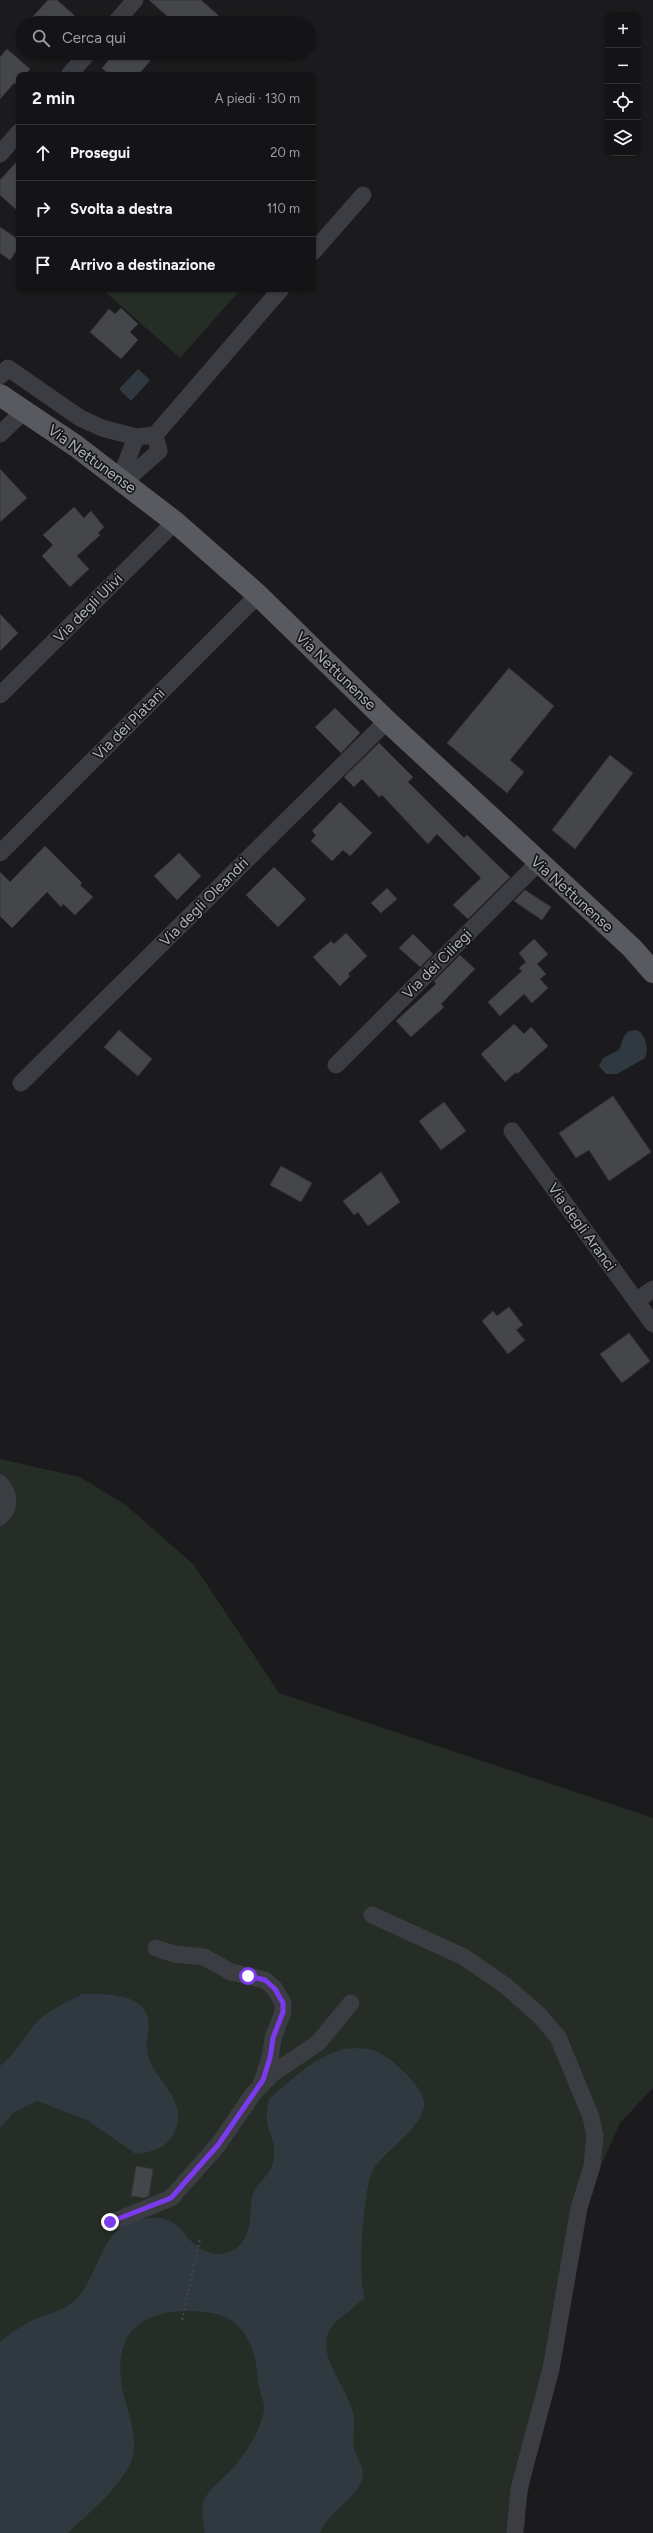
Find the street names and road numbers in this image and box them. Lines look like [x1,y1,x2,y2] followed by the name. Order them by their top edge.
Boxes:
[44,421,140,497] street label: Via Nettunense
[50,570,126,646] street label: Via degli Ulivi
[292,628,380,714] street label: Via Nettunense
[89,684,169,764] street label: Via dei Platani
[527,852,617,936] street label: Via Nettunense
[156,854,252,950] street label: Via degli Oleandri
[398,925,476,1003] street label: Via dei Ciliegi
[544,1180,620,1274] street label: Via degli Aranci

